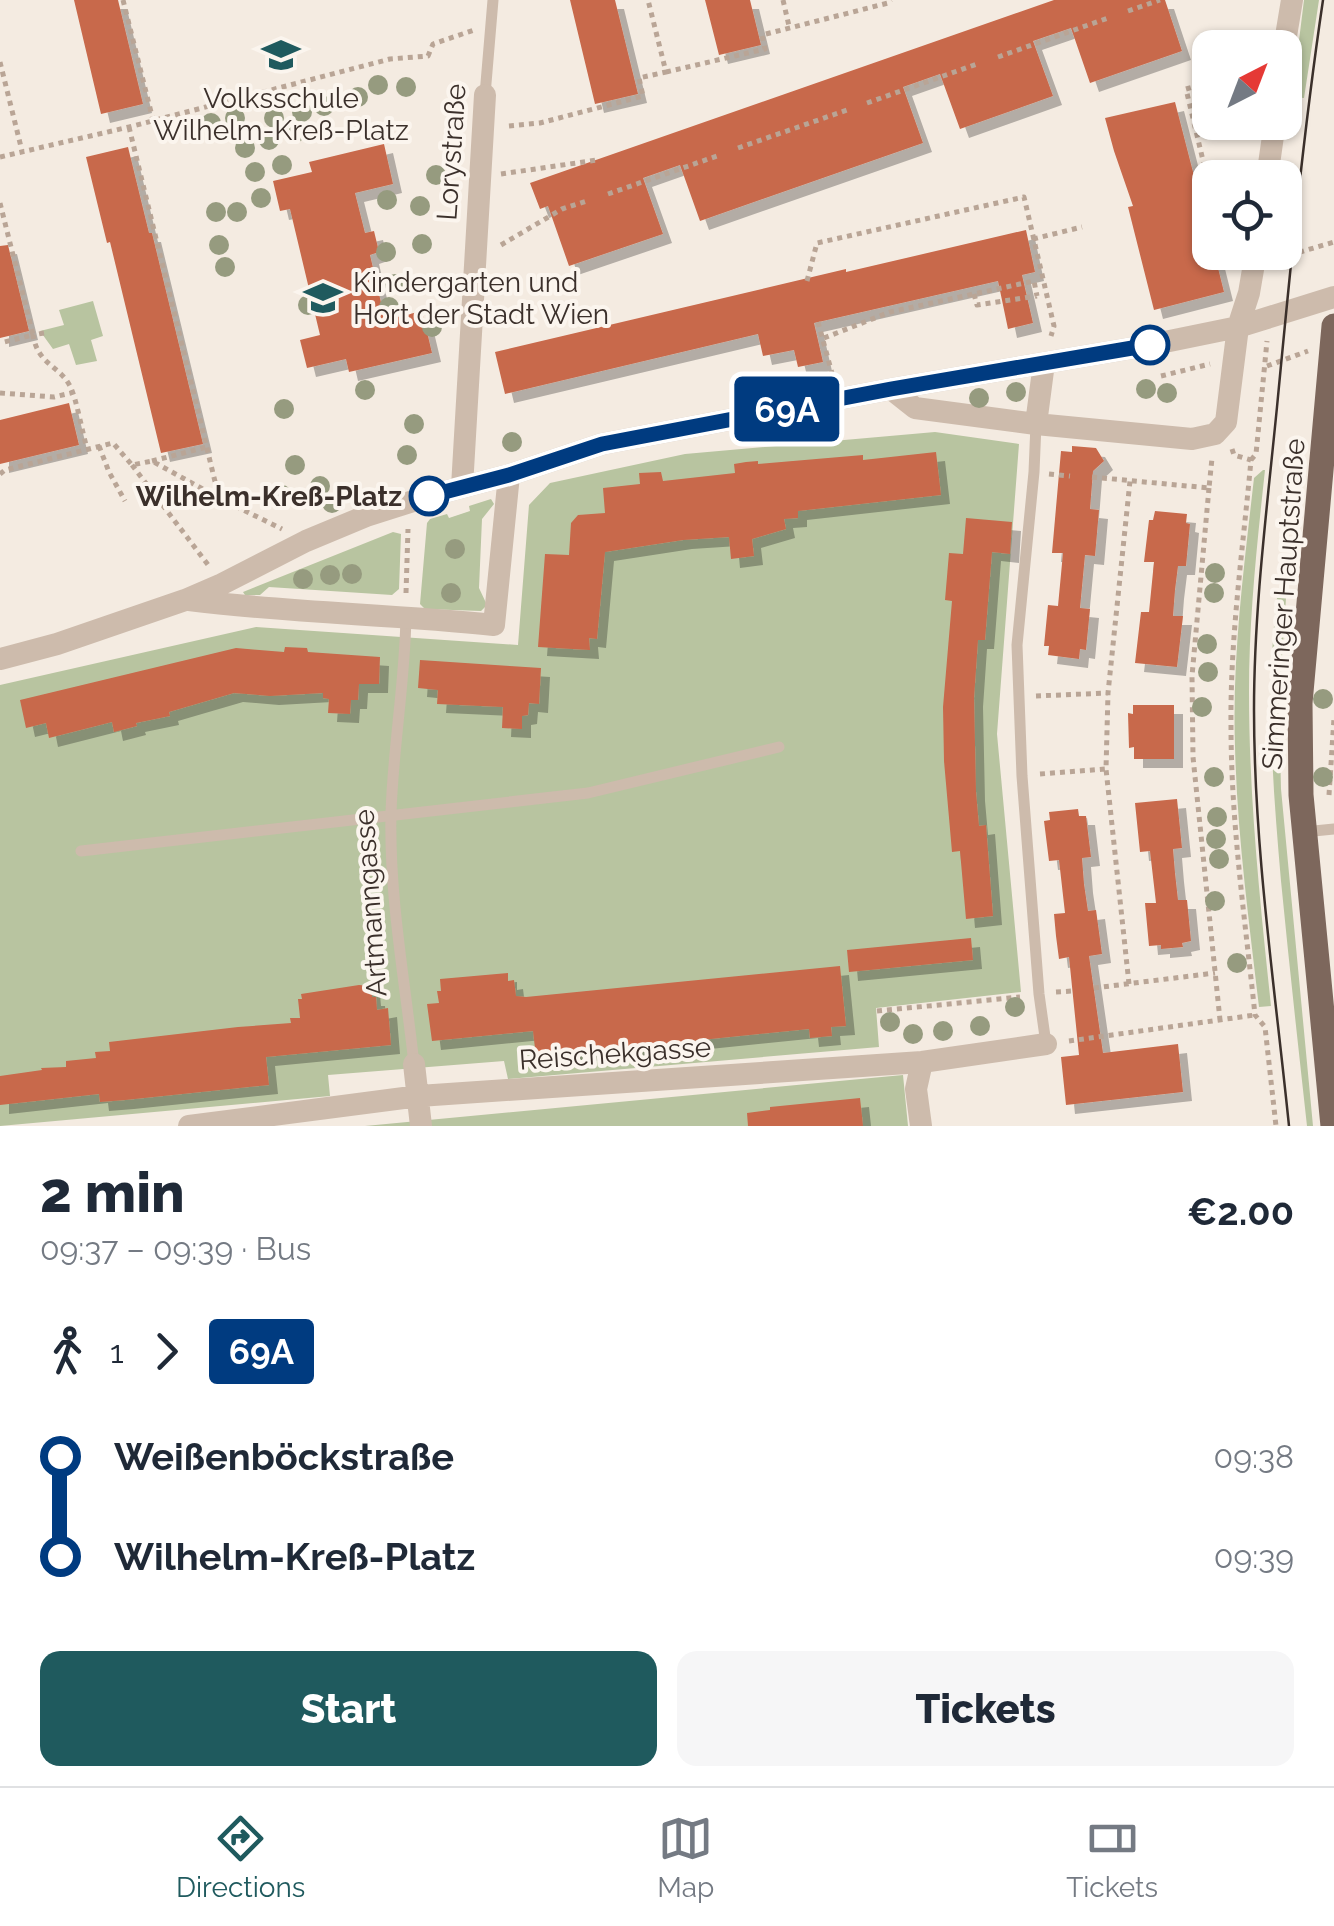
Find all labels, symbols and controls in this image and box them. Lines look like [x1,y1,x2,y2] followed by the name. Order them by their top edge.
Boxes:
[1192,30,1302,140] north arrow
[1192,30,1302,270] map controls
[260,34,302,76] school or university icon: Volksschule Wilhelm-Kreß-Platz
[153,82,409,147] place label: Volksschule Wilhelm-Kreß-Platz
[430,82,473,222] street label: Lorystraße
[1192,160,1302,270] button: locate
[353,266,609,331] place label: Kindergarten und Hort der Stadt Wien
[302,277,344,319] school or university icon: Kindergarten und Hort der Stadt Wien
[1131,326,1169,364] unlabelled marker
[730,376,844,442] line badge: 69A
[754,389,820,430] text: 69A
[1255,437,1312,771] street label: Simmeringer Hauptstraße
[410,477,448,515] marker: Wilhelm-Kreß-Platz
[136,480,402,513] place label: Wilhelm-Kreß-Platz
[347,808,394,998] street label: Artmanngasse
[518,1030,712,1077] street label: Reischekgasse
[40,1160,185,1225] text: 2 min
[1187,1189,1294,1234] text: €2.00
[40,1230,311,1267] text: 09:37 – 09:39 · Bus
[40,1324,95,1379] icon: walk
[139,1324,194,1379] icon: forward
[229,1331,294,1372] text: 69A
[110,1333,124,1370] text: 1
[114,1434,454,1479] text: Weißenböckstraße
[1214,1438,1294,1475] text: 09:38
[114,1534,475,1579] text: Wilhelm-Kreß-Platz
[1214,1538,1294,1575] text: 09:39
[40,1651,657,1766] button: Start
[677,1651,1294,1766] button: Tickets
[176,1811,305,1904] tab: Directions
[657,1811,714,1904] tab: Map
[1066,1811,1158,1904] tab: Tickets

